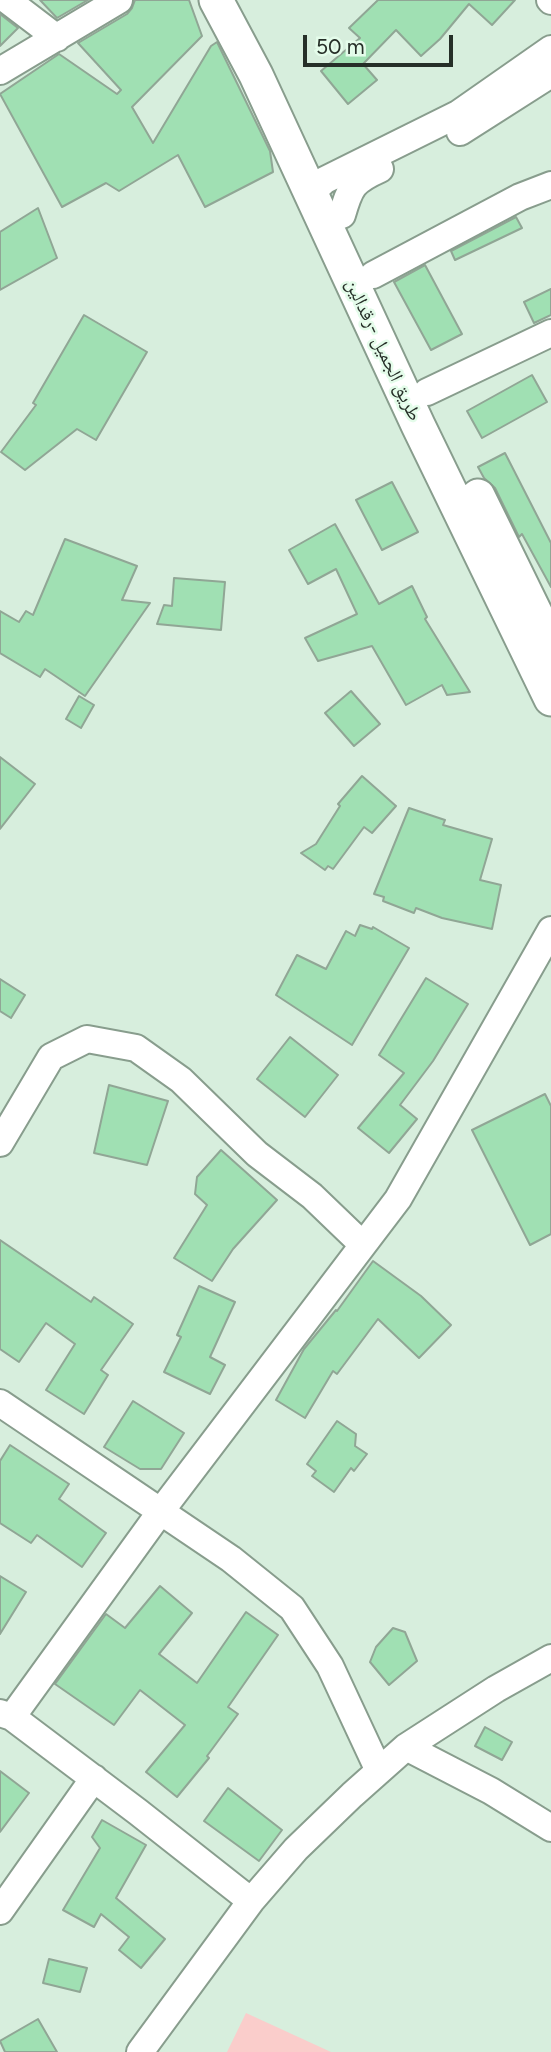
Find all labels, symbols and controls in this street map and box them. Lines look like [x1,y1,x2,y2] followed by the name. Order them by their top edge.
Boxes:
[306,21,456,65] scale bar
[316,34,365,59] text: 50 m
[340,275,426,425] street label: طريق الجميل -رقدالين

